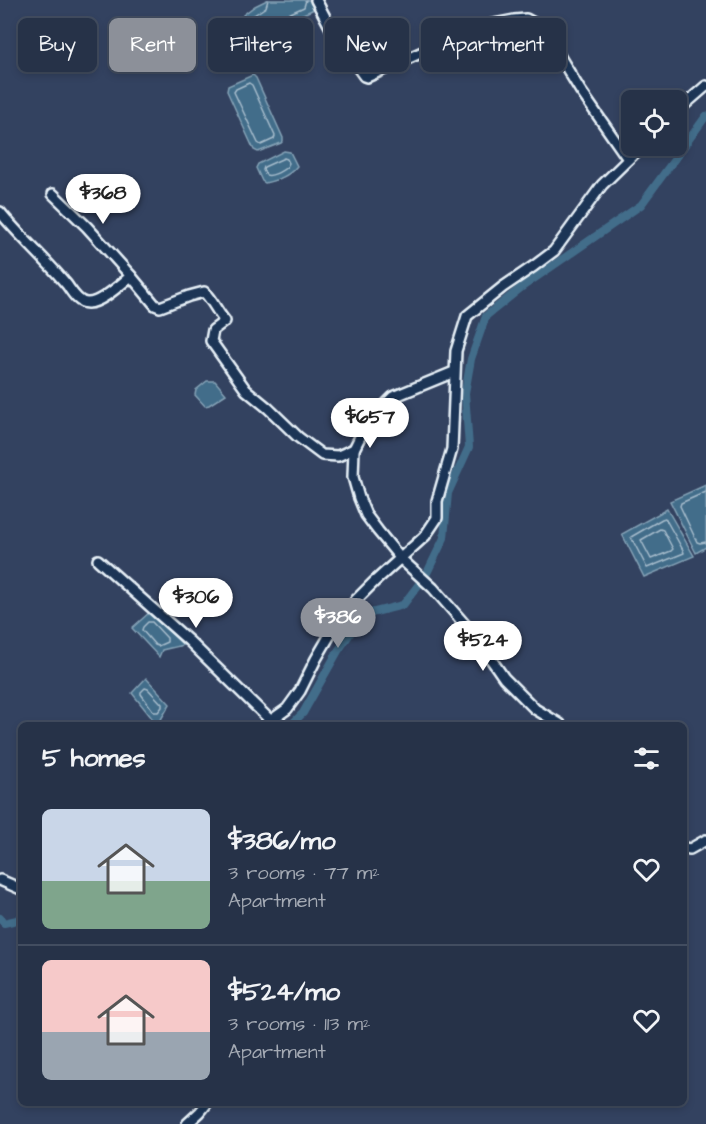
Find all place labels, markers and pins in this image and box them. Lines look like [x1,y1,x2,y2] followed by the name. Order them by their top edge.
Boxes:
[67,174,139,225] pin: $368
[334,398,406,449] pin: $657
[160,578,232,629] pin: $306
[302,598,374,649] pin: $386
[447,621,519,672] pin: $524

